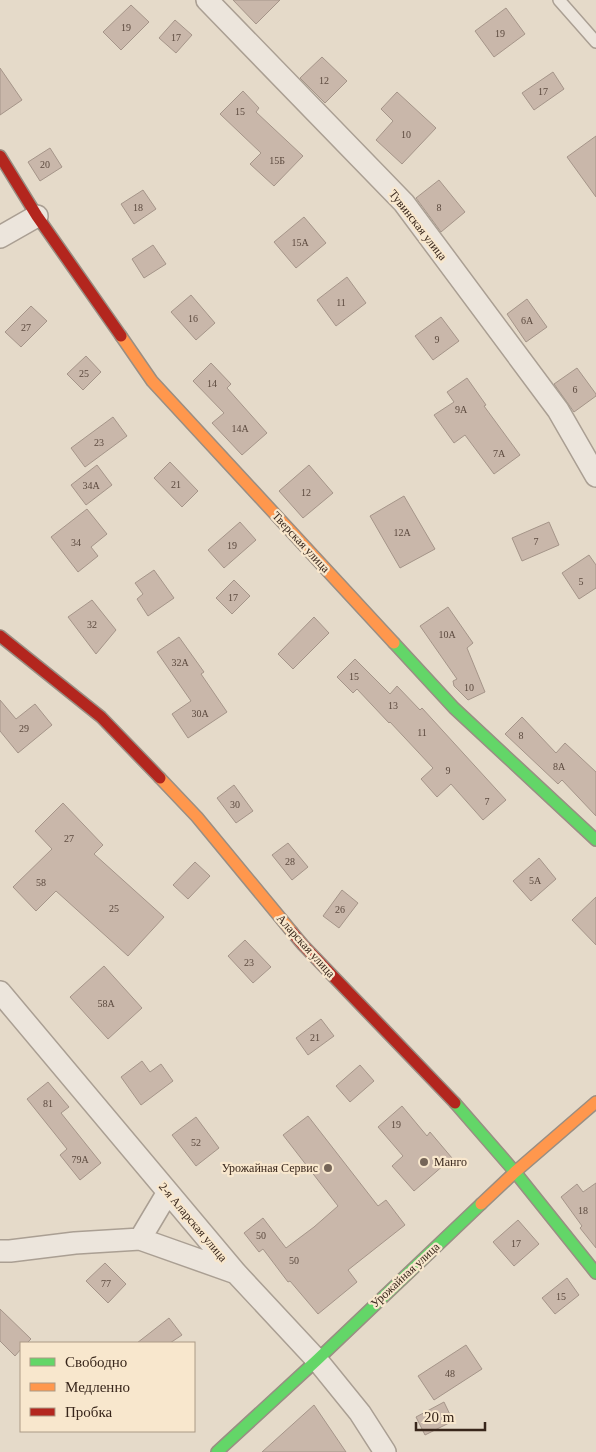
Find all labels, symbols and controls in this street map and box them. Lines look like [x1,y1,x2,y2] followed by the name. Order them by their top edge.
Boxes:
[121,22,131,33] house number: 19
[495,28,505,39] house number: 19
[171,32,181,43] house number: 17
[319,75,329,86] house number: 12
[538,86,548,97] house number: 17
[235,106,245,117] house number: 15
[401,129,411,140] house number: 10
[269,155,285,166] house number: 15Б
[40,159,50,170] house number: 20
[386,187,450,264] street label: Тувинская улица
[133,202,143,213] house number: 18
[437,202,442,213] house number: 8
[291,237,309,248] house number: 15А
[336,297,346,308] house number: 11
[188,313,198,324] house number: 16
[521,315,534,326] house number: 6А
[21,322,31,333] house number: 27
[435,334,440,345] house number: 9
[79,368,89,379] house number: 25
[207,378,217,389] house number: 14
[573,384,578,395] house number: 6
[455,404,468,415] house number: 9А
[231,423,249,434] house number: 14А
[94,437,104,448] house number: 23
[493,448,506,459] house number: 7А
[171,479,181,490] house number: 21
[82,480,100,491] house number: 34А
[301,487,311,498] house number: 12
[269,509,333,576] street label: Тверская улица
[393,527,411,538] house number: 12А
[534,536,539,547] house number: 7
[71,537,81,548] house number: 34
[227,540,237,551] house number: 19
[579,576,584,587] house number: 5
[228,592,238,603] house number: 17
[87,619,97,630] house number: 32
[438,629,456,640] house number: 10А
[171,657,189,668] house number: 32А
[349,671,359,682] house number: 15
[464,682,474,693] house number: 10
[388,700,398,711] house number: 13
[191,708,209,719] house number: 30А
[19,723,29,734] house number: 29
[417,727,427,738] house number: 11
[519,730,524,741] house number: 8
[553,761,566,772] house number: 8А
[446,765,451,776] house number: 9
[485,796,490,807] house number: 7
[230,799,240,810] house number: 30
[64,833,74,844] house number: 27
[285,856,295,867] house number: 28
[529,875,542,886] house number: 5А
[36,877,46,888] house number: 58
[109,903,119,914] house number: 25
[335,904,345,915] house number: 26
[274,911,339,981] street label: Аларская улица
[244,957,254,968] house number: 23
[97,998,115,1009] house number: 58А
[310,1032,320,1043] house number: 21
[43,1098,53,1109] house number: 81
[391,1119,401,1130] house number: 19
[191,1137,201,1148] house number: 52
[71,1154,89,1165] house number: 79А
[434,1155,467,1169] place label: Манго
[418,1156,430,1168] marker: Манго
[222,1161,318,1175] place label: Урожайная Сервис
[322,1162,334,1174] marker: Урожайная Сервис
[156,1180,231,1265] street label: 2-я Аларская улица
[578,1205,588,1216] house number: 18
[256,1230,266,1241] house number: 50
[511,1238,521,1249] house number: 17
[368,1239,443,1311] street label: Урожайная улица
[289,1255,299,1266] house number: 50
[101,1278,111,1289] house number: 77
[556,1291,566,1302] house number: 15
[20,1342,195,1432] legend
[65,1354,127,1370] text: Свободно
[445,1368,455,1379] house number: 48
[65,1379,130,1395] text: Медленно
[416,1400,485,1432] scale bar
[65,1404,113,1420] text: Пробка
[424,1409,455,1425] text: 20 m

